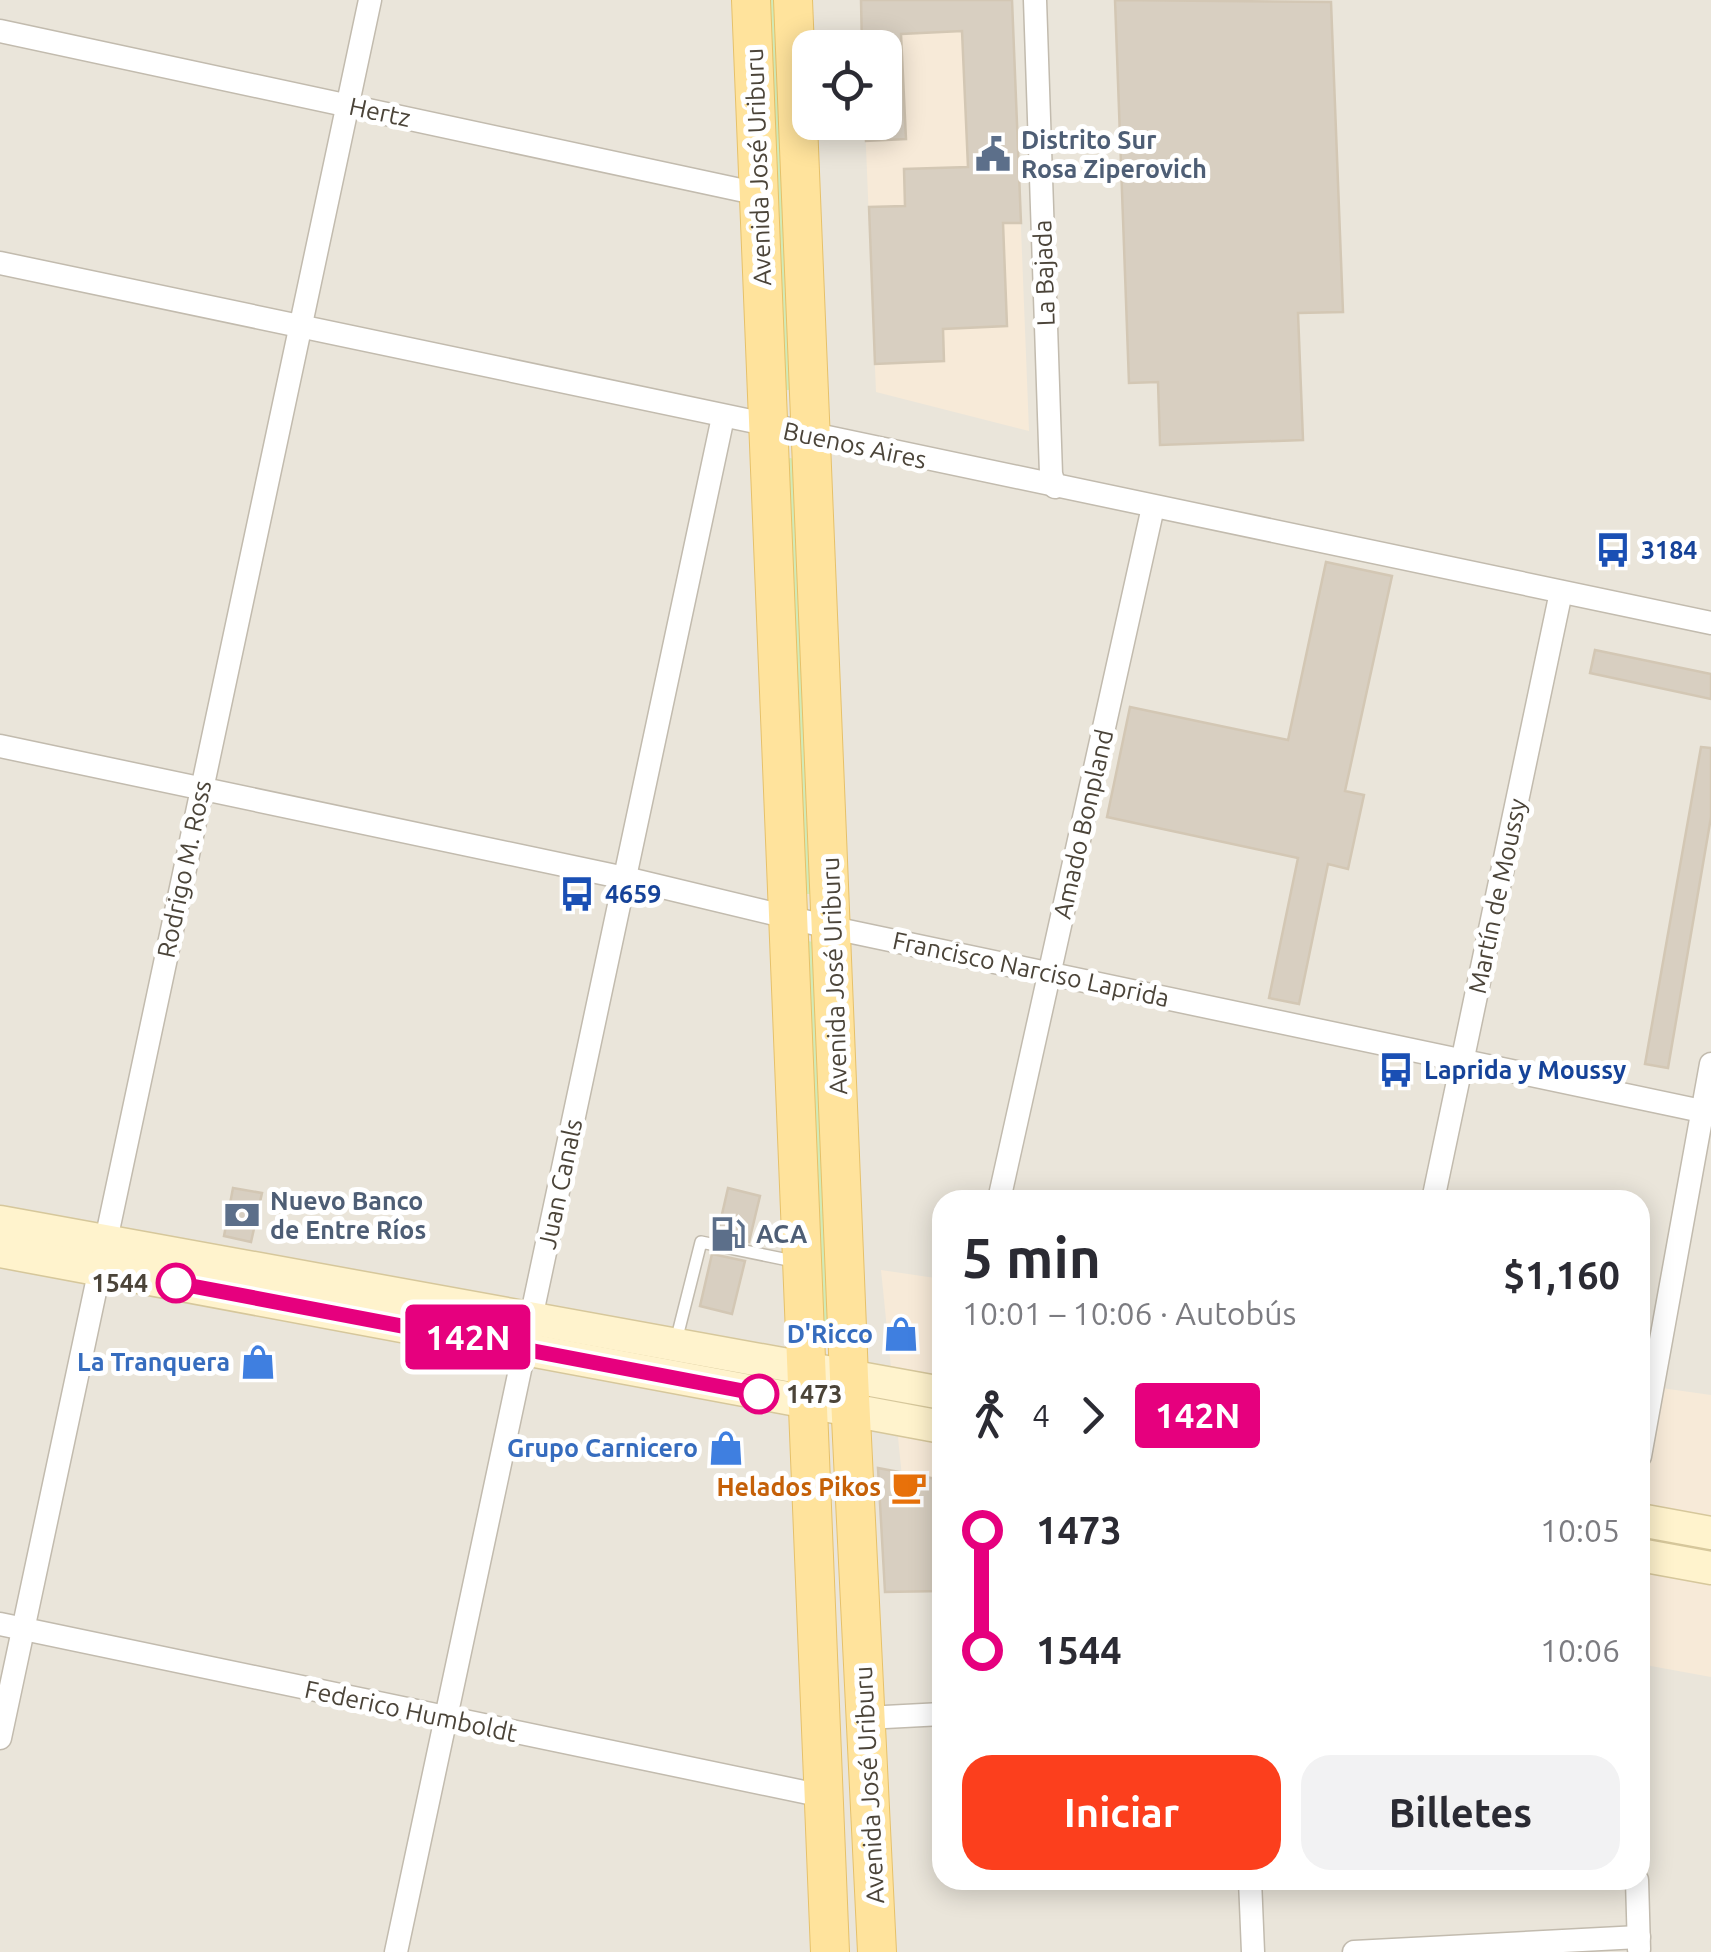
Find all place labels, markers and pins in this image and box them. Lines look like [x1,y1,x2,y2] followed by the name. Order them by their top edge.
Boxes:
[1021,126,1207,183] place label: Distrito Sur Rosa Ziperovich
[974,135,1012,173] public building icon: Distrito Sur Rosa Ziperovich
[1594,531,1632,569] bus stop icon: 3184
[1641,536,1697,564] place label: 3184
[558,875,596,913] bus stop icon: 4659
[605,880,661,908] place label: 4659
[1377,1051,1415,1089] bus stop icon: Laprida y Moussy
[1424,1056,1626,1084] place label: Laprida y Moussy
[270,1187,426,1244] place label: Nuevo Banco de Entre Ríos
[223,1196,261,1234] bank icon: Nuevo Banco de Entre Ríos
[709,1215,747,1253] fuel station icon: ACA
[756,1220,808,1248] place label: ACA
[157,1264,195,1302] marker: 1544
[92,1269,148,1297] place label: 1544
[882,1315,920,1353] shop icon: D'Ricco
[787,1320,873,1348] place label: D'Ricco
[239,1343,277,1381] shop icon: La Tranquera
[77,1348,230,1376] place label: La Tranquera
[740,1375,778,1413] marker: 1473
[786,1380,842,1408] place label: 1473
[707,1429,745,1467] shop icon: Grupo Carnicero
[507,1434,698,1462] place label: Grupo Carnicero
[890,1468,928,1506] cafe icon: Helados Pikos
[716,1473,881,1501] place label: Helados Pikos

